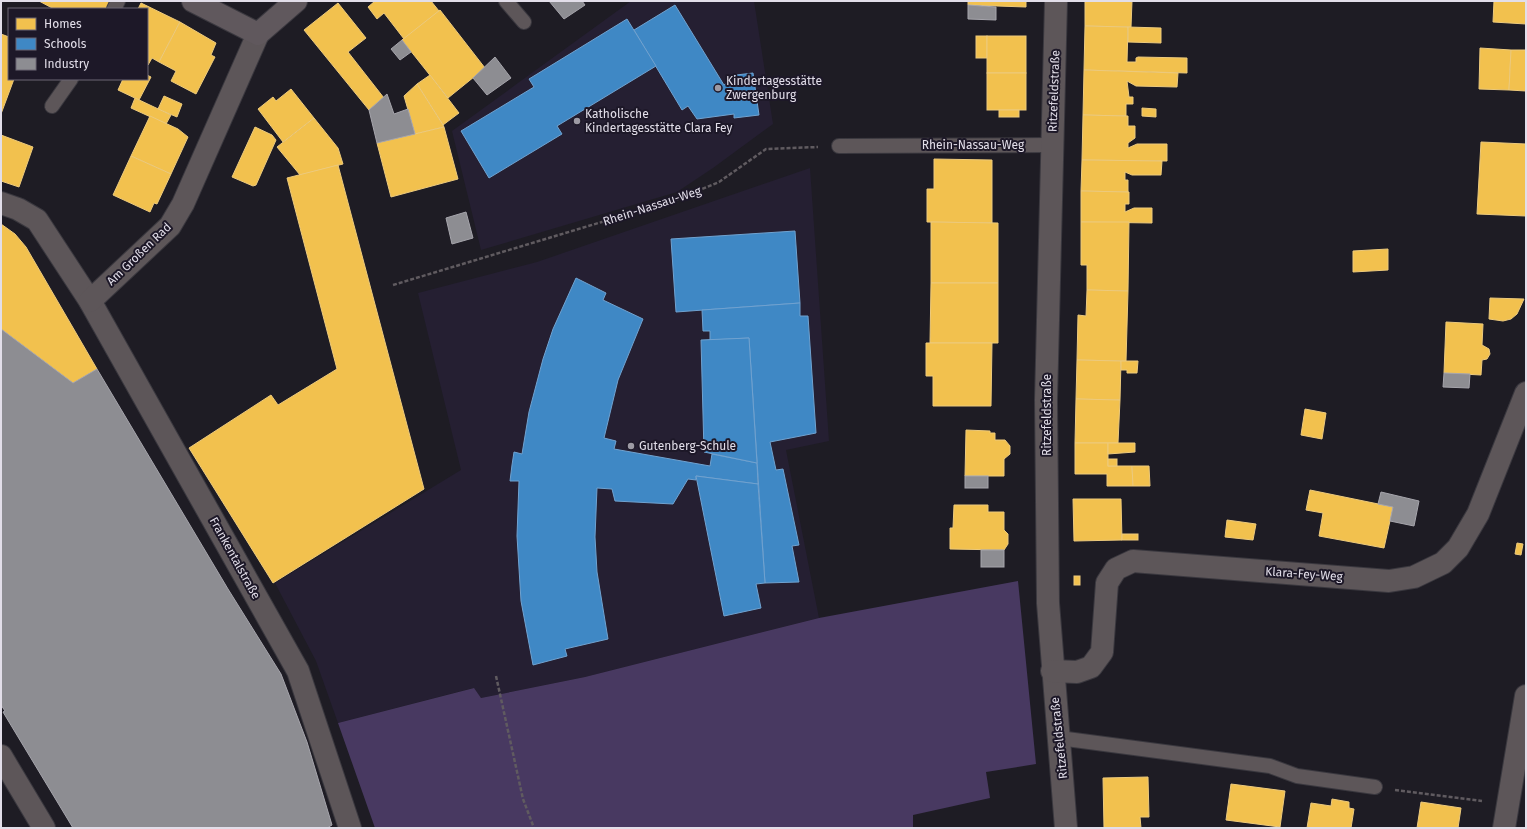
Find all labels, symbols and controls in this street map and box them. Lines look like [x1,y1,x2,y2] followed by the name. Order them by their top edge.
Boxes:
[8,8,148,80] legend
[44,17,82,31] text: Homes
[44,37,87,51] text: Schools
[1046,50,1062,132] street label: Ritzefeldstraße
[44,57,89,71] text: Industry
[726,74,822,102] place label: Kindertagesstätte Zwergenburg
[713,83,723,93] marker: Kindertagesstätte Zwergenburg
[585,107,733,135] place label: Katholische Kindertagesstätte Clara Fey
[572,116,582,126] marker: Katholische Kindertagesstätte Clara Fey
[922,138,1025,152] street label: Rhein-Nassau-Weg
[601,183,704,229] street label: Rhein-Nassau-Weg
[104,220,174,288] street label: Am Großen Rad
[1040,374,1054,456] street label: Ritzefeldstraße
[639,439,736,453] place label: Gutenberg-Schule
[626,441,636,451] marker: Gutenberg-Schule
[207,515,263,601] street label: Frankentalstraße
[1265,564,1344,584] street label: Klara-Fey-Weg
[1048,696,1070,780] street label: Ritzefeldstraße

